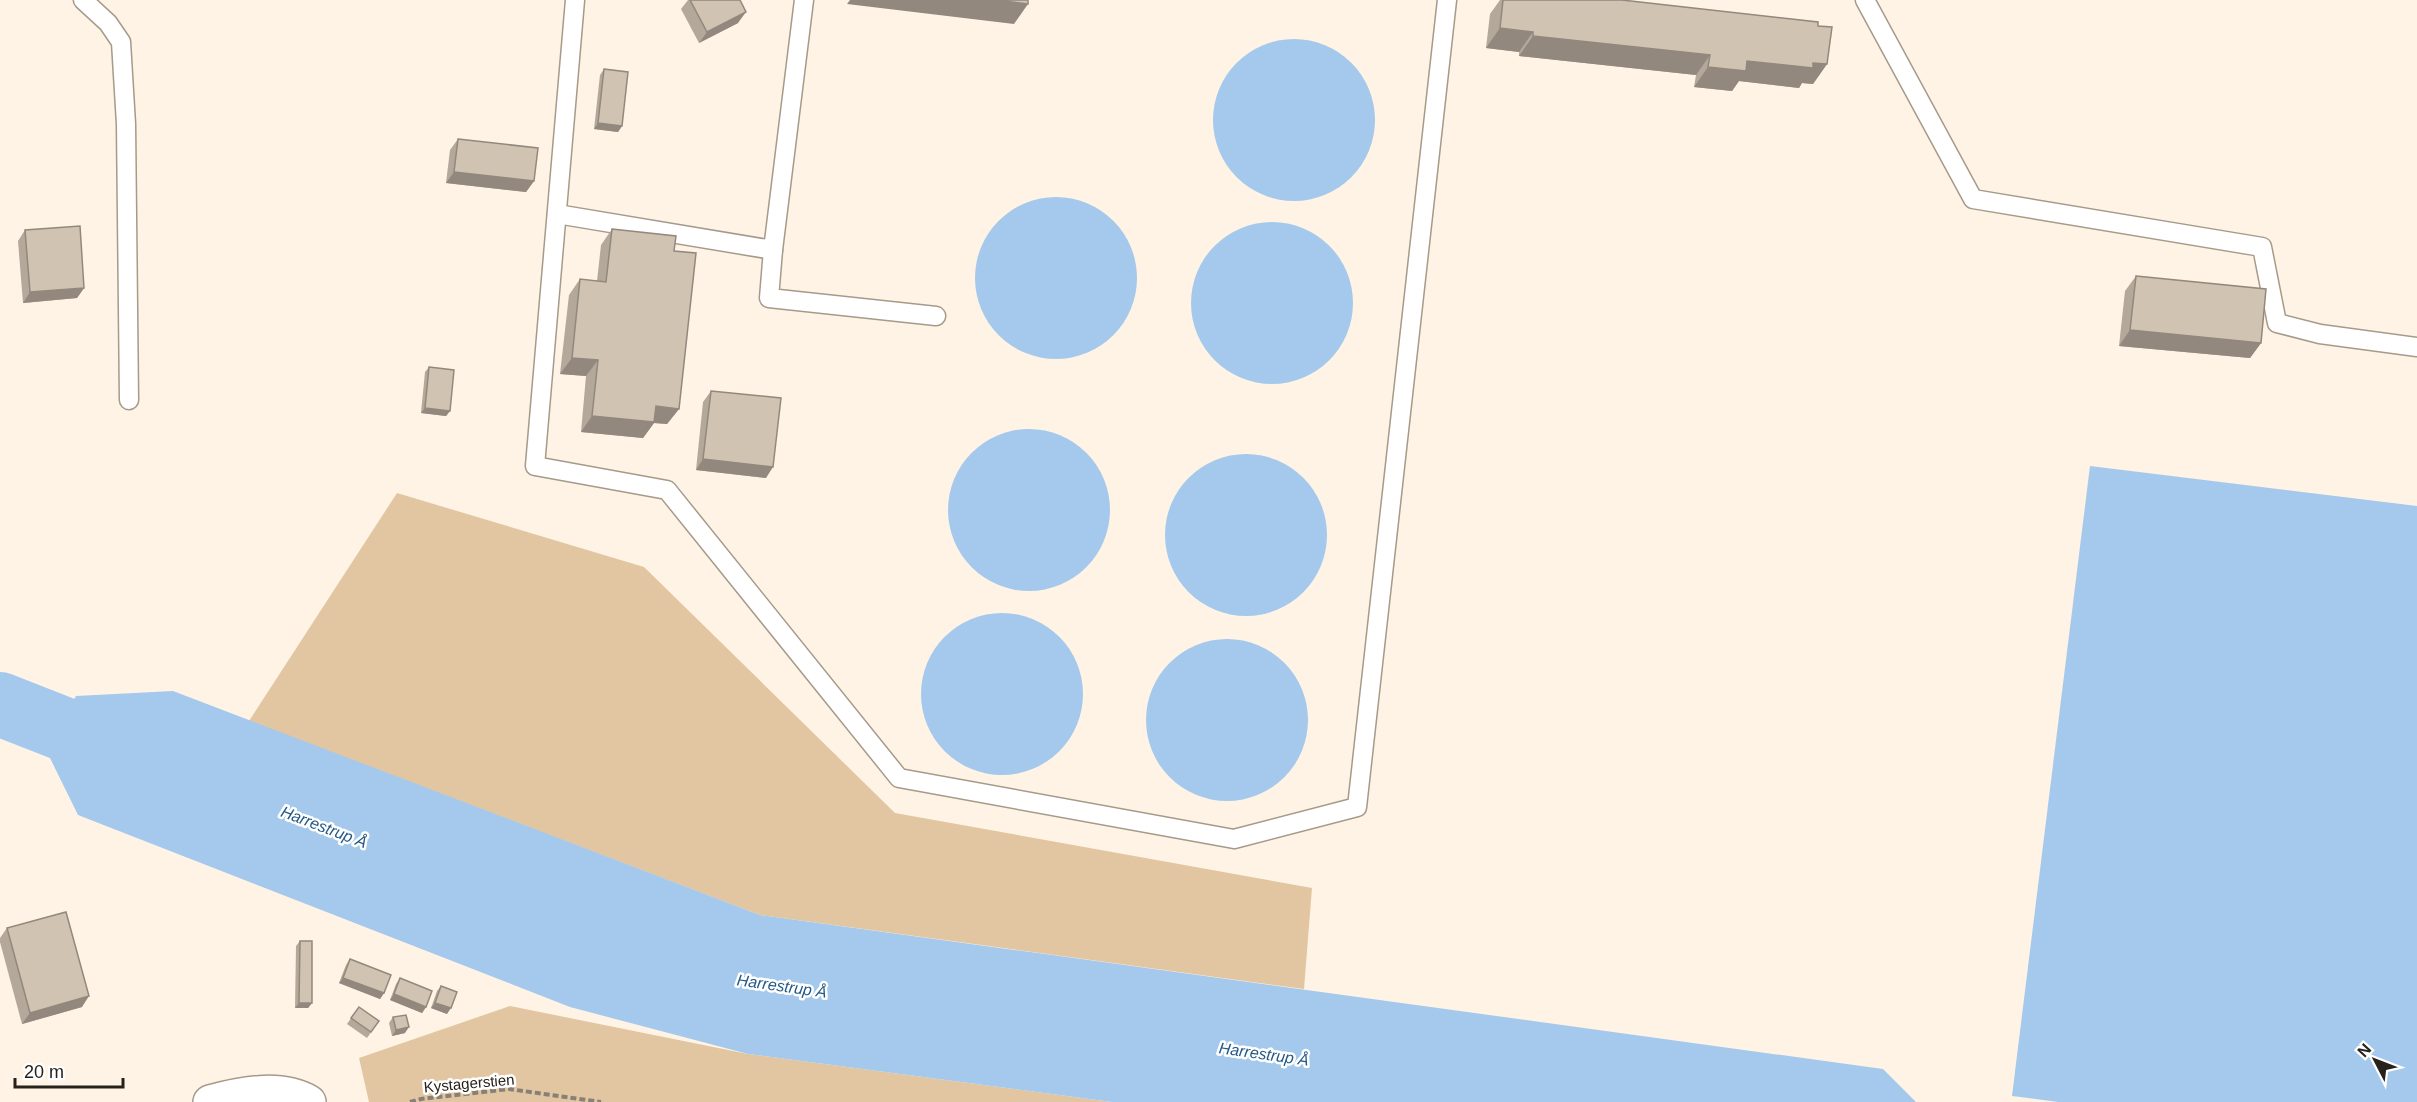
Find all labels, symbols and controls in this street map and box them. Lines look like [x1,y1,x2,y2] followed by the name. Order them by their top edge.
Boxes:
[279,802,370,851] water label: Harrestrup Å
[736,970,828,1001] water label: Harrestrup Å
[2345,1030,2405,1090] north arrow
[1218,1038,1310,1069] water label: Harrestrup Å
[2354,1040,2374,1060] text: N
[15,1051,123,1089] scale bar
[24,1062,64,1082] text: 20 m
[423,1071,515,1095] street label: Kystagerstien

